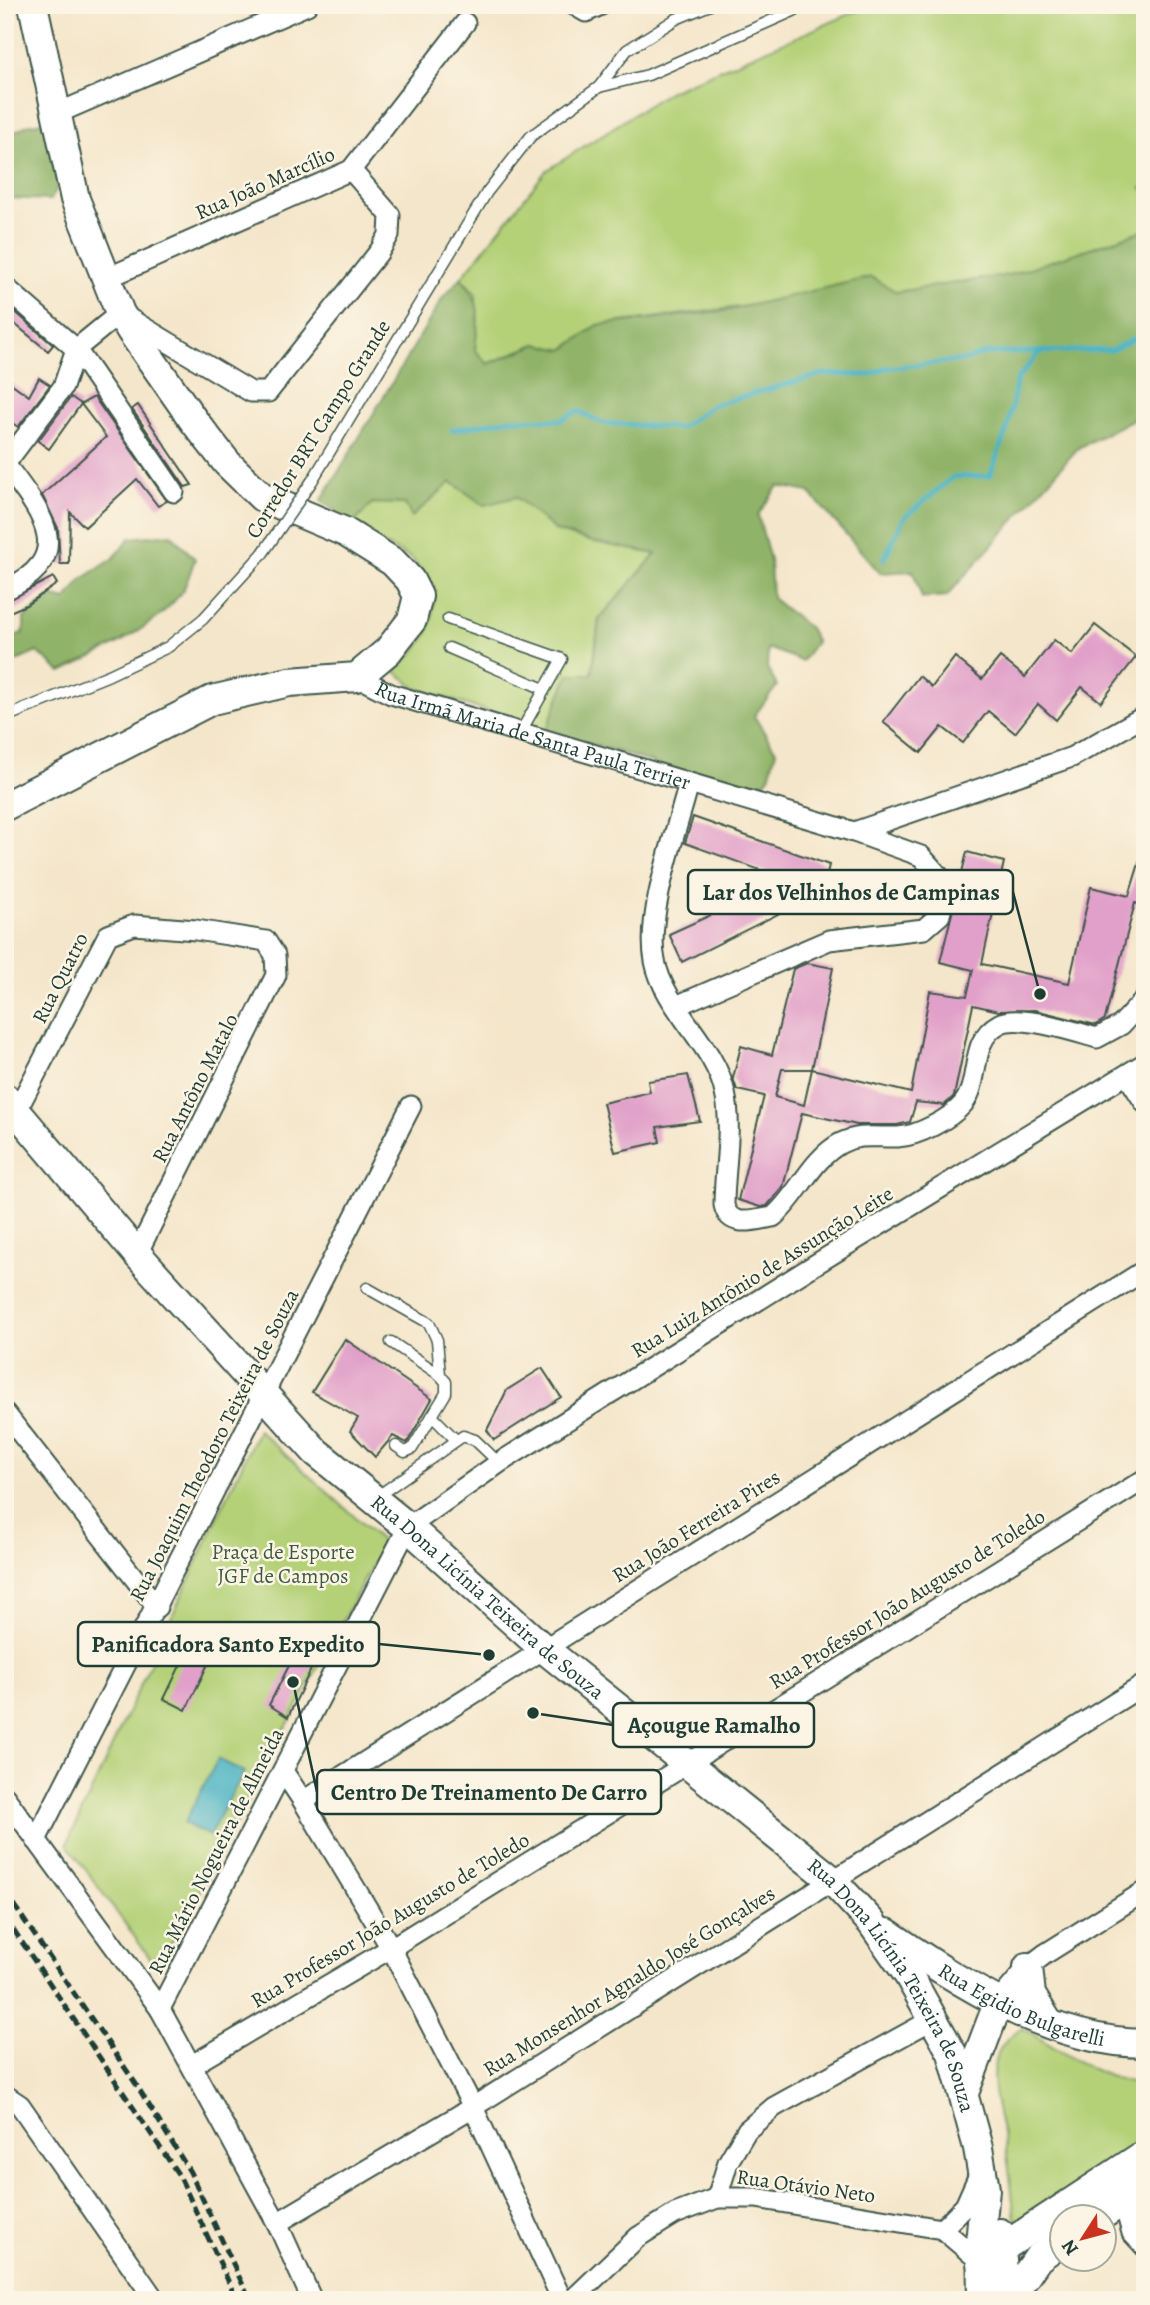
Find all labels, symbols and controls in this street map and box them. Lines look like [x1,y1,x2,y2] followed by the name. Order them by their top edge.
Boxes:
[191,140,339,226] street label: Rua João Marcílio
[239,314,397,544] street label: Corredor BRT Campo Grande
[370,674,694,797] street label: Rua Irmã Maria de Santa Paula Terrier
[688,870,1013,914] callout: Lar dos Velhinhos de Campinas
[702,877,1000,908] text: Lar dos Velhinhos de Campinas
[25,928,95,1028] street label: Rua Quatro
[145,1009,245,1167] street label: Rua Antôno Matalo
[626,1179,898,1365] street label: Rua Luiz Antônio de Assunção Leite
[123,1284,305,1606] street label: Rua Joaquim Theodoro Teixeira de Souza
[607,1463,785,1589] street label: Rua João Ferreira Pires
[365,1488,610,1706] street label: Rua Dona Licínia Teixeira de Souza
[764,1502,1050,1696] street label: Rua Professor João Augusto de Toledo
[211,1538,355,1590] park label: Praça de Esporte JGF de Campos
[78,1622,379,1666] callout: Panificadora Santo Expedito
[91,1629,365,1660] text: Panificadora Santo Expedito
[613,1703,814,1747] callout: Açougue Ramalho
[626,1710,801,1741] text: Açougue Ramalho
[141,1723,291,1979] street label: Rua Mário Nogueira de Almeida
[317,1770,661,1814] callout: Centro De Treinamento De Carro
[331,1777,647,1808] text: Centro De Treinamento De Carro
[245,1825,535,2015] street label: Rua Professor João Augusto de Toledo
[801,1852,982,2116] street label: Rua Dona Licínia Teixeira de Souza
[478,1879,780,2083] street label: Rua Monsenhor Agnaldo José Gonçalves
[933,1957,1107,2053] street label: Rua Egidio Bulgarelli
[735,2162,877,2210] street label: Rua Otávio Neto
[1048,2204,1118,2274] north arrow
[1055,2234,1085,2261] text: N

